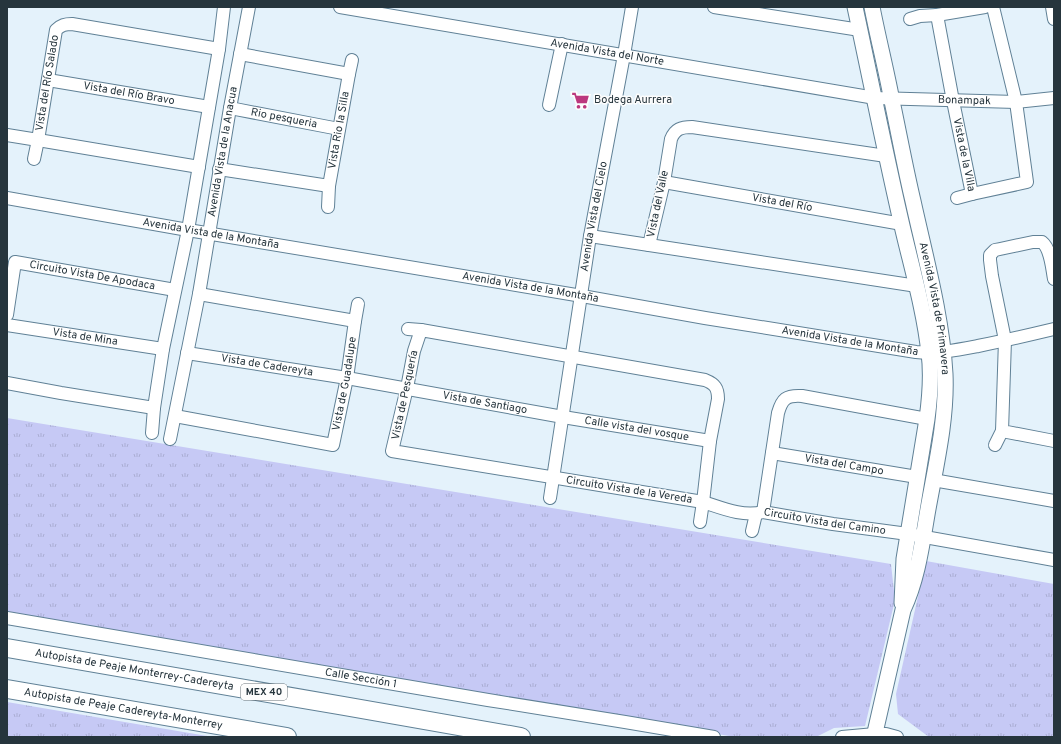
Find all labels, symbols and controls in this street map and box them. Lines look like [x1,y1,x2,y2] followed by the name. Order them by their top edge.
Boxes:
[33,34,62,132] street label: Vista del Río Salado
[549,36,665,69] street label: Avenida Vista del Norte
[82,79,176,108] street label: Vista del Río Bravo
[205,85,241,218] street label: Avenida Vista de la Anacua
[325,90,353,170] street label: Vista Rio la Silla
[571,90,591,110] supermarket icon: Bodega Aurrera
[594,93,672,107] place label: Bodega Aurrera
[938,93,991,108] street label: Bonampak
[250,105,319,132] street label: Rio pesqueria
[950,117,978,193] street label: Vista de la Villa
[578,160,611,273] street label: Avenida Vista del Cielo
[644,169,672,239] street label: Vista del Valle
[751,191,814,215] street label: Vista del Río
[142,215,280,252] street label: Avenida Vista de la Montaña
[916,241,952,375] street label: Avenida Vista de Primavera
[28,258,156,293] street label: Circuito Vista De Apodaca
[461,269,600,306] street label: Avenida Vista de la Montaña
[781,323,919,359] street label: Avenida Vista de la Montaña
[51,325,119,349] street label: Vista de Mina
[329,336,360,432] street label: Vista de Guadalupe
[389,349,421,441] street label: Vista de Pesquería
[220,351,314,380] street label: Vista de Cadereyta
[441,388,528,417] street label: Vista de Santiago
[583,414,690,444] street label: Calle vista del vosque
[803,451,885,478] street label: Vista del Campo
[565,473,693,507] street label: Circuito Vista de la Vereda
[763,505,887,538] street label: Circuito Vista del Camino
[34,646,235,694] street label: Autopista de Peaje Monterrey-Cadereyta
[324,665,398,691] street label: Calle Sección 1
[241,684,287,700] road number: MEX 40
[23,685,224,733] street label: Autopista de Peaje Cadereyta-Monterrey

